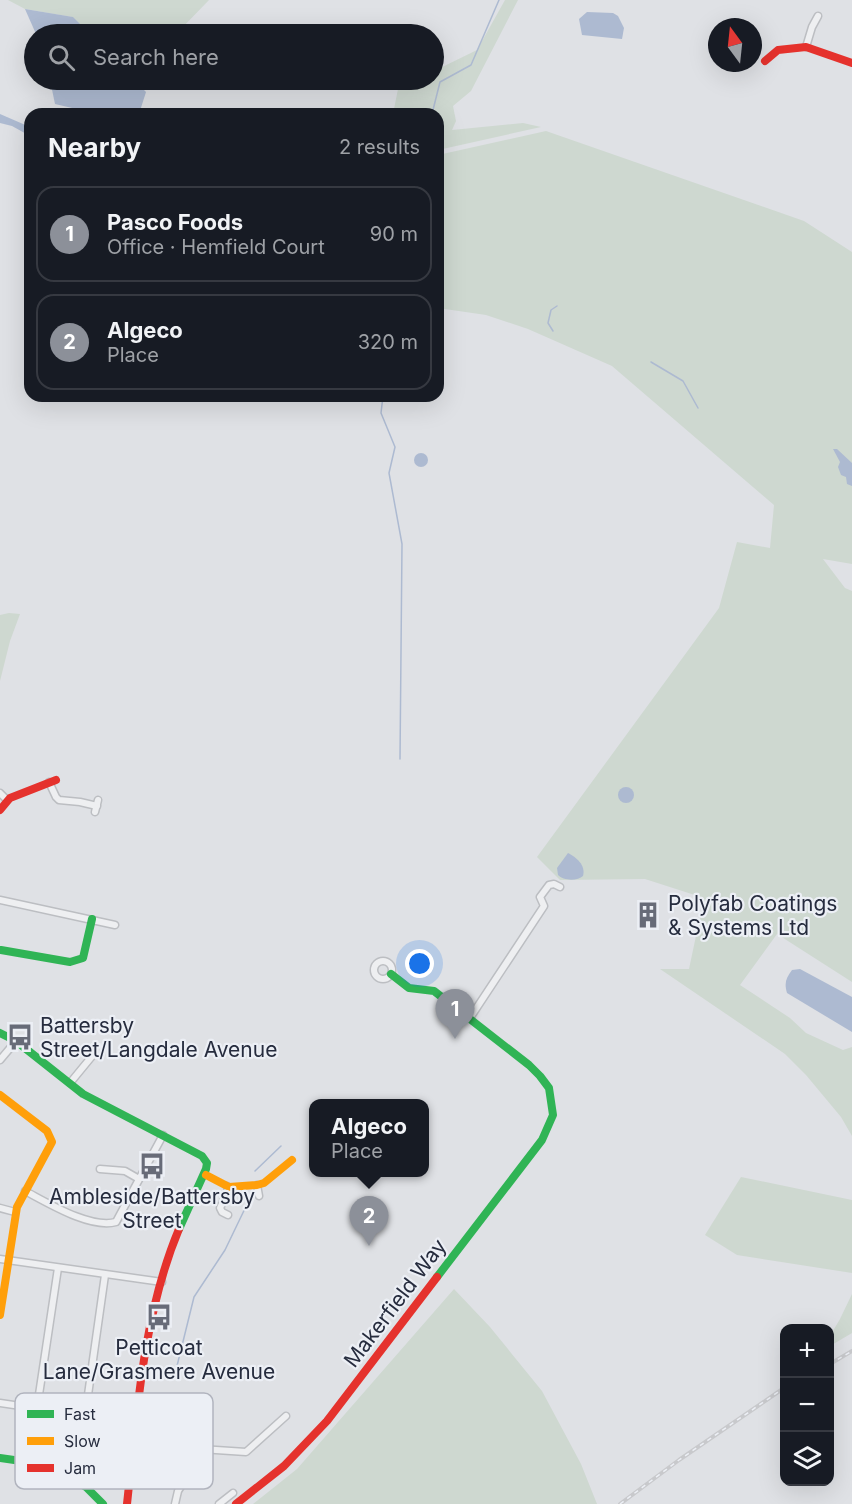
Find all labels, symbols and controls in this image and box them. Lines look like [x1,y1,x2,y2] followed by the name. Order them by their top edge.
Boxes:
[708,18,762,72] north arrow
[24,24,444,90] search box
[45,41,78,74] icon: search
[93,44,219,70] text: Search here
[48,132,141,163] text: Nearby
[339,135,420,159] text: 2 results
[107,209,243,235] text: Pasco Foods
[65,222,74,246] text: 1
[370,222,418,246] text: 90 m
[107,235,325,259] text: Office · Hemfield Court
[107,317,183,343] text: Algeco
[63,330,76,354] text: 2
[358,330,418,354] text: 320 m
[107,343,159,367] text: Place
[668,891,837,940] place label: Polyfab Coatings & Systems Ltd
[633,900,663,930] building icon: Polyfab Coatings & Systems Ltd
[405,949,434,978] your location
[436,990,474,1039] pin: 1
[40,1013,277,1062] place label: Battersby Street/Langdale Avenue
[5,1022,35,1052] bus stop icon: Battersby Street/Langdale Avenue
[309,1099,429,1177] popup
[331,1113,407,1139] text: Algeco
[331,1139,383,1163] text: Place
[137,1151,167,1181] bus stop icon: Ambleside/Battersby Street
[49,1184,255,1233] place label: Ambleside/Battersby Street
[350,1196,388,1246] pin: 2
[339,1234,451,1372] street label: Makerfield Way
[144,1302,174,1332] bus stop icon: Petticoat Lane/Grasmere Avenue
[780,1324,834,1486] map controls
[780,1324,834,1378] button: +
[43,1335,275,1384] place label: Petticoat Lane/Grasmere Avenue
[780,1378,834,1432] button: −
[15,1393,213,1489] legend
[64,1404,96,1424] text: Fast
[64,1431,101,1451] text: Slow
[780,1432,834,1486] button: layers
[64,1458,96,1478] text: Jam

